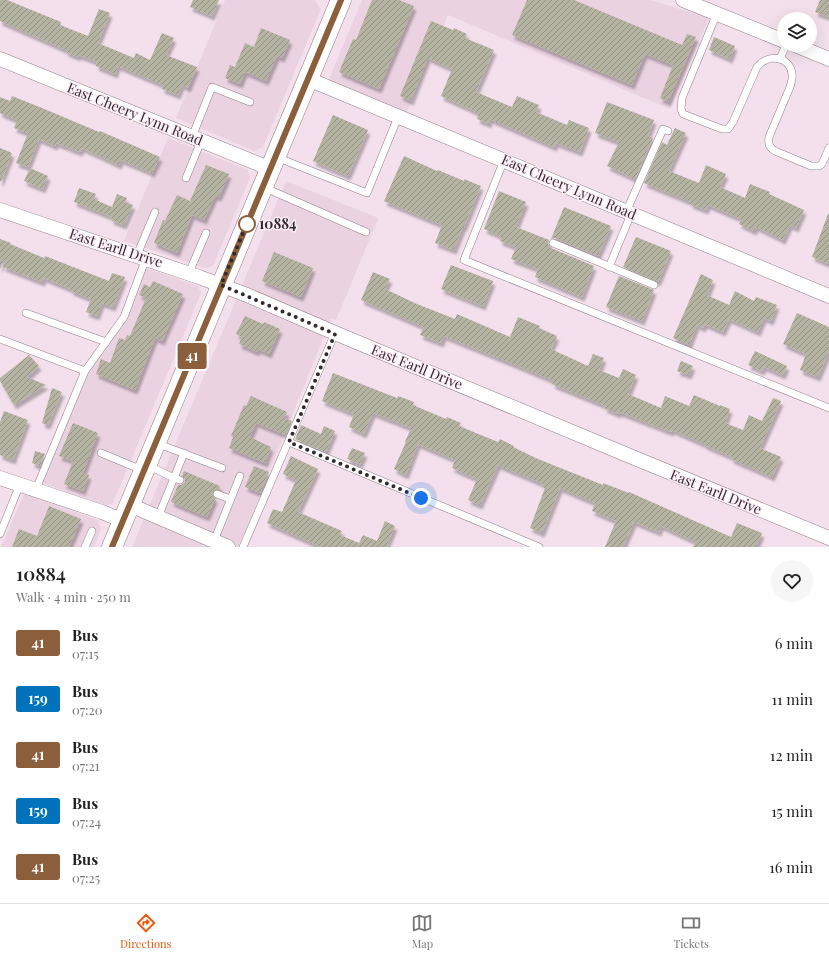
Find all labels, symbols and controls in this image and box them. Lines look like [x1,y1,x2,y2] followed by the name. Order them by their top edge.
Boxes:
[777,12,817,52] map controls
[777,12,817,52] button: layers
[64,78,206,149] street label: East Cheery Lynn Road
[499,149,640,224] street label: East Cheery Lynn Road
[259,214,297,233] place label: 10884
[238,215,256,233] marker: 10884
[67,223,165,272] street label: East Earll Drive
[369,340,466,394] street label: East Earll Drive
[174,343,210,369] line badge: 41
[186,346,198,365] text: 41
[668,465,765,519] street label: East Earll Drive
[411,488,431,508] your location
[16,560,66,586] text: 10884
[771,560,813,602] button: heart
[16,588,131,605] text: Walk · 4 min · 250 m
[72,625,98,645] text: Bus
[32,633,44,652] text: 41
[775,633,813,653] text: 6 min
[72,645,99,662] text: 07:15
[72,681,98,701] text: Bus
[28,689,48,708] text: 159
[771,689,813,709] text: 11 min
[72,701,103,718] text: 07:20
[72,737,98,757] text: Bus
[32,745,44,764] text: 41
[770,745,813,765] text: 12 min
[72,757,100,774] text: 07:21
[72,793,98,813] text: Bus
[28,801,48,820] text: 159
[771,801,813,821] text: 15 min
[72,813,101,830] text: 07:24
[72,849,98,869] text: Bus
[32,857,44,876] text: 41
[769,857,813,877] text: 16 min
[72,869,100,886] text: 07:25
[120,912,171,951] tab: Directions
[411,912,433,951] tab: Map
[673,912,709,951] tab: Tickets

